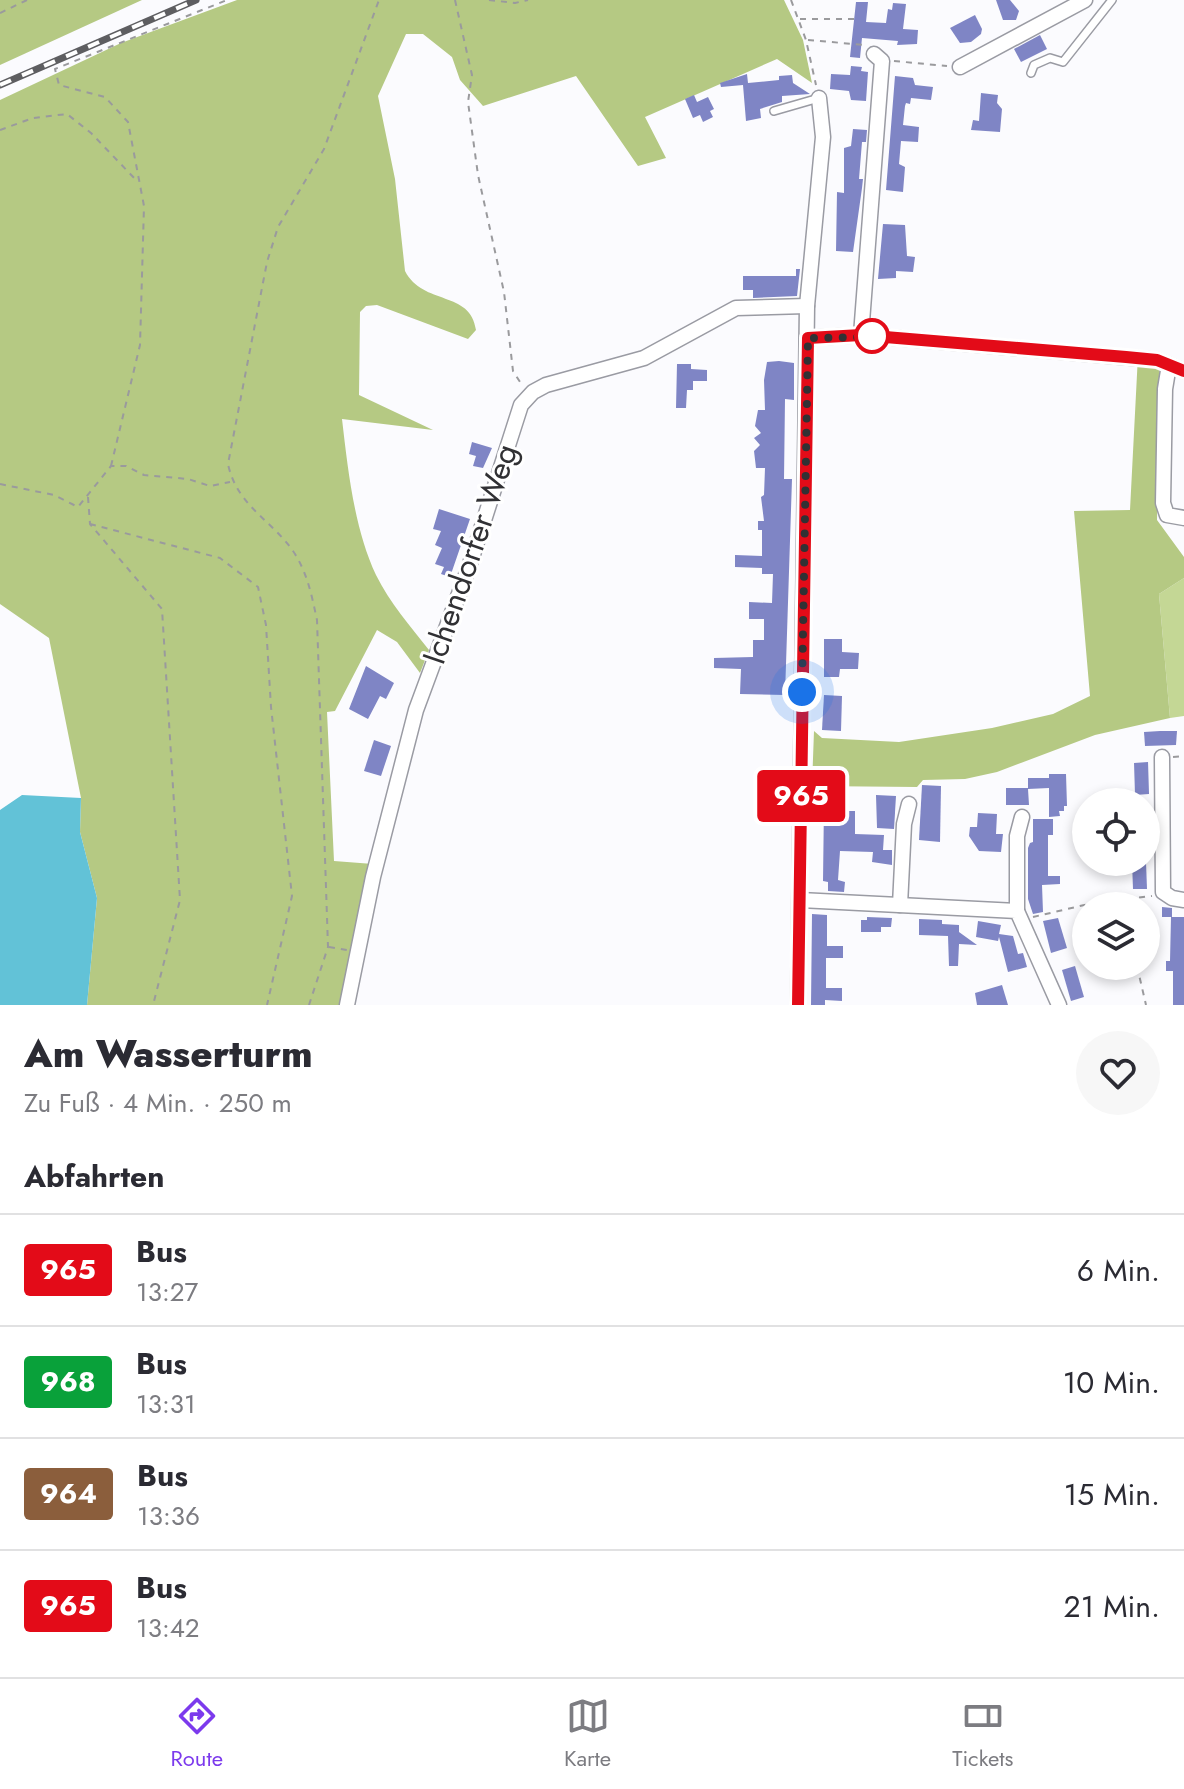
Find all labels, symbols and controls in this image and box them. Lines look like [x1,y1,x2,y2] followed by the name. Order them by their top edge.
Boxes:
[855,319,889,353] unlabelled marker
[411,438,529,670] street label: Ichendorfer Weg
[782,672,822,712] your location
[755,770,847,822] line badge: 965
[773,775,829,816] text: 965
[1072,788,1160,980] map controls
[1072,788,1160,876] button: locate
[1072,892,1160,980] button: layers
[24,1026,313,1081] text: Am Wasserturm
[1076,1031,1160,1115] button: heart
[24,1084,292,1122] text: Zu Fuß · 4 Min. · 250 m
[24,1155,164,1198] text: Abfahrten
[136,1230,187,1273] text: Bus
[40,1249,96,1290] text: 965
[1077,1249,1160,1292] text: 6 Min.
[136,1273,198,1311] text: 13:27
[136,1342,187,1385] text: Bus
[40,1361,96,1402] text: 968
[1063,1361,1160,1404] text: 10 Min.
[136,1385,196,1423] text: 13:31
[137,1454,188,1497] text: Bus
[40,1473,97,1514] text: 964
[1064,1473,1160,1516] text: 15 Min.
[137,1497,200,1535] text: 13:36
[136,1566,187,1609] text: Bus
[40,1585,96,1626] text: 965
[1064,1585,1160,1628] text: 21 Min.
[136,1609,200,1647] text: 13:42
[171,1694,223,1774] tab: Route
[564,1694,611,1774] tab: Karte
[952,1694,1013,1774] tab: Tickets

